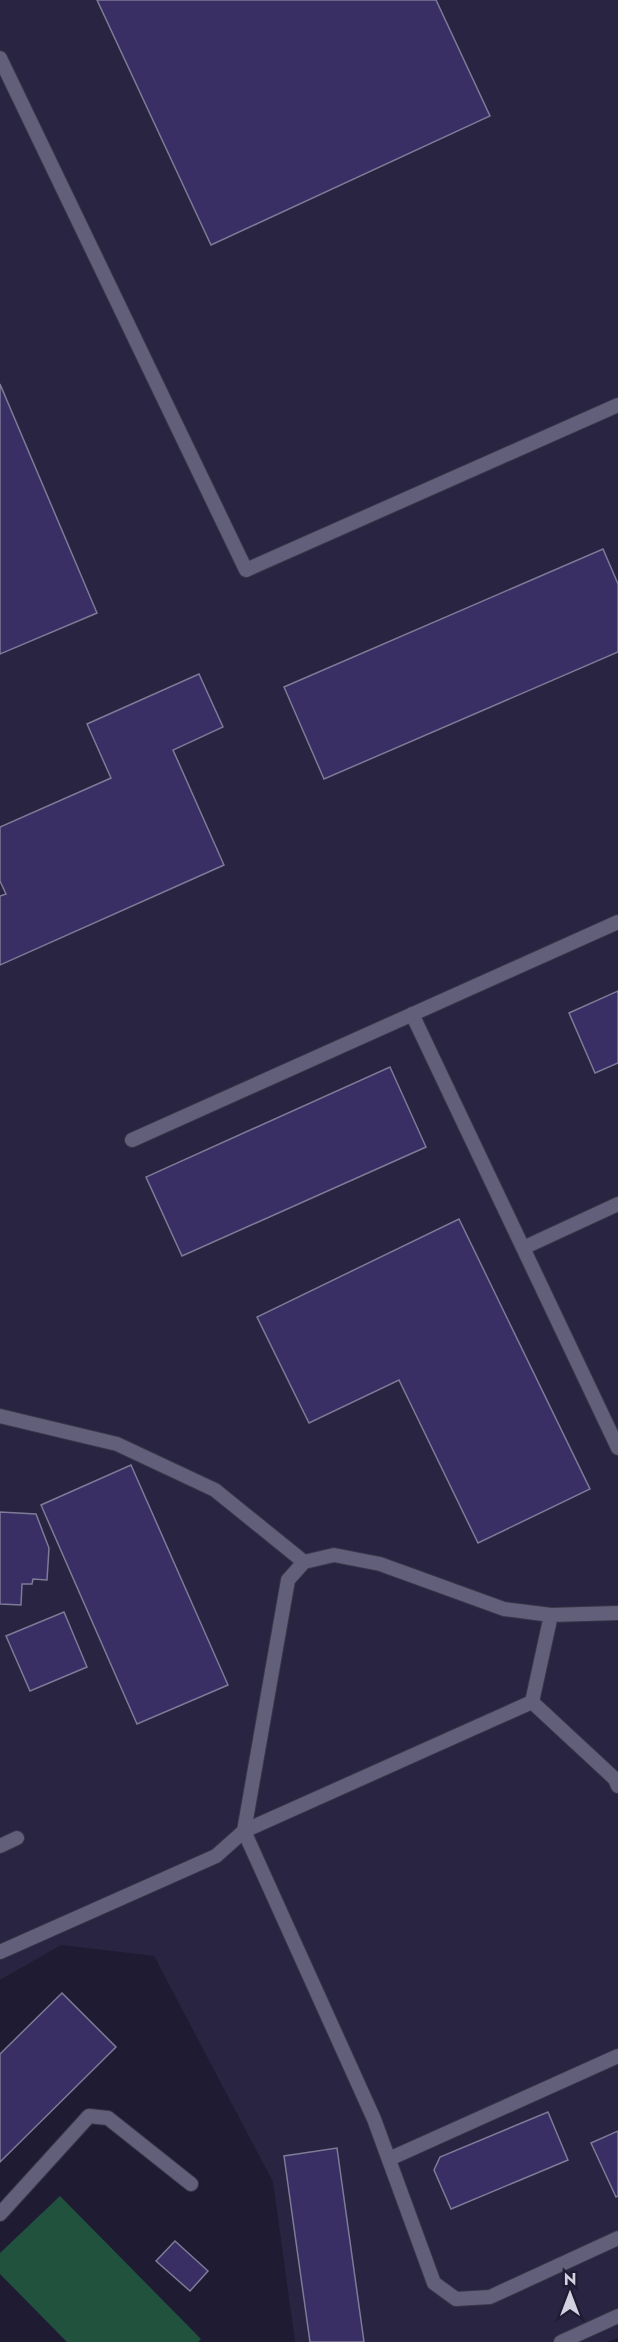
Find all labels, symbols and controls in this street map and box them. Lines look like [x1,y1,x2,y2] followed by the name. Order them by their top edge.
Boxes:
[540,2264,600,2324] north arrow
[564,2268,576,2291] text: N

